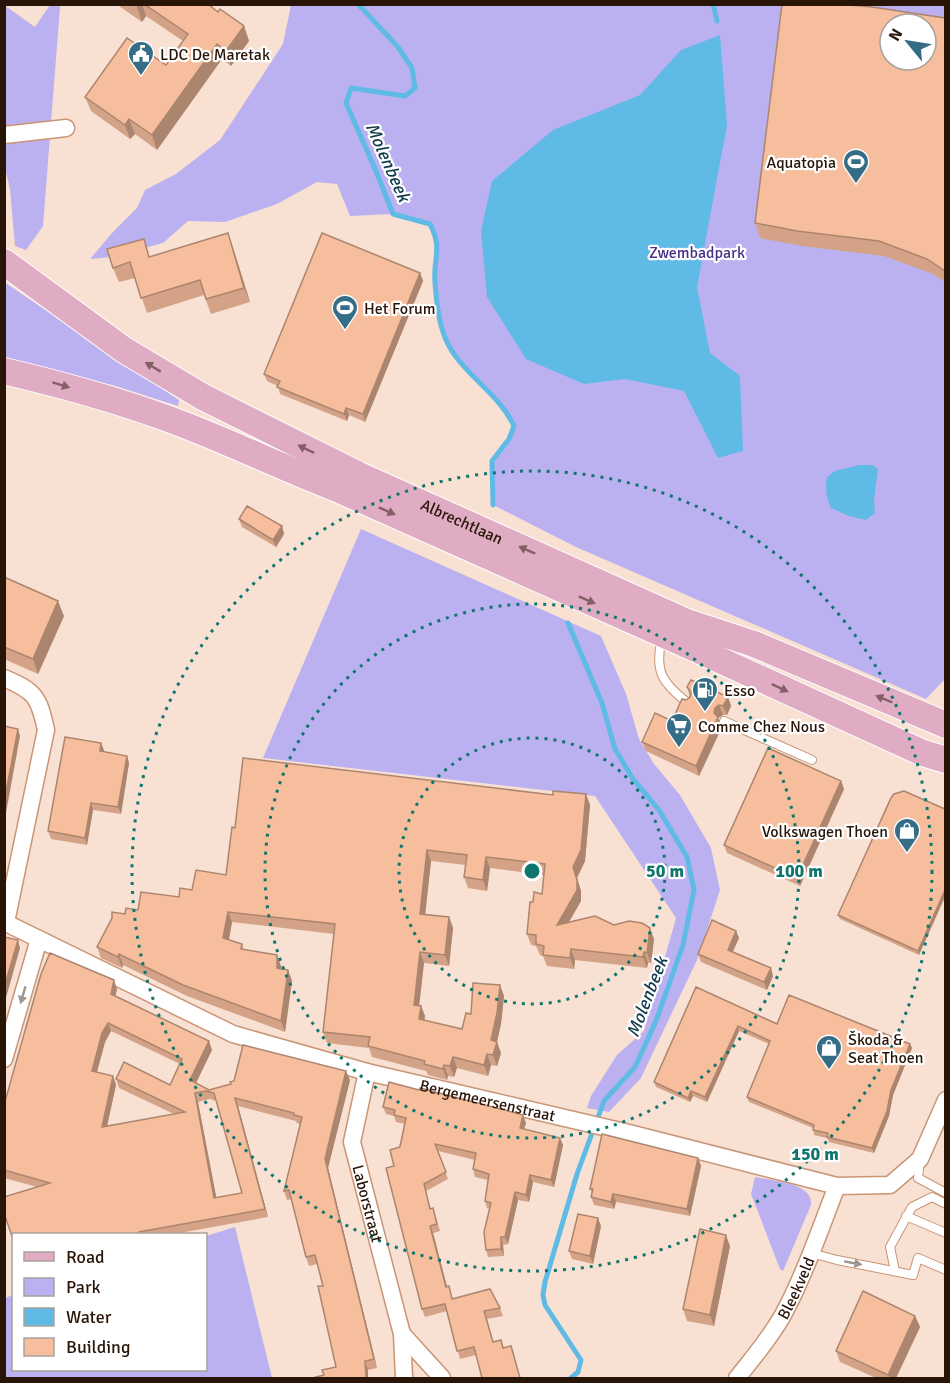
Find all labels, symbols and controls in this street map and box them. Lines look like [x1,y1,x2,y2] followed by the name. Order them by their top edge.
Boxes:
[878,12,938,72] north arrow
[884,25,907,45] text: N
[126,39,156,77] public building icon: LDC De Maretak
[160,45,270,65] place label: LDC De Maretak
[361,119,416,207] water label: Molenbeek
[841,147,871,185] sports icon: Aquatopia
[766,153,836,173] place label: Aquatopia
[649,243,745,263] park label: Zwembadpark
[330,293,360,331] sports icon: Het Forum
[364,299,436,319] place label: Het Forum
[145,362,161,373] one-way arrow
[52,381,70,390] one-way arrow
[298,444,315,454] one-way arrow
[417,495,506,549] street label: Albrechtlaan
[378,506,395,515] one-way arrow
[518,545,536,555] one-way arrow
[579,595,597,605] one-way arrow
[690,675,720,713] fuel station icon: Esso
[724,681,755,701] place label: Esso
[772,684,789,693] one-way arrow
[874,694,892,704] one-way arrow
[664,711,694,749] supermarket icon: Comme Chez Nous
[698,717,825,737] place label: Comme Chez Nous
[892,816,922,854] shop icon: Volkswagen Thoen
[762,822,888,842] place label: Volkswagen Thoen
[646,860,684,882] text: 50 m
[775,860,823,882] text: 100 m
[522,861,542,881] centre of rings
[622,952,673,1040] water label: Molenbeek
[18,986,27,1004] one-way arrow
[848,1030,924,1068] place label: Škoda & Seat Thoen
[814,1033,844,1071] shop icon: Škoda & Seat Thoen
[418,1076,557,1127] street label: Bergemeersenstraat
[791,1143,839,1165] text: 150 m
[347,1163,387,1245] street label: Laborstraat
[12,1233,207,1371] legend
[66,1246,105,1268] text: Road
[773,1254,820,1323] street label: Bleekveld
[843,1259,862,1268] one-way arrow
[66,1276,101,1298] text: Park
[66,1306,112,1328] text: Water
[66,1336,130,1358] text: Building

